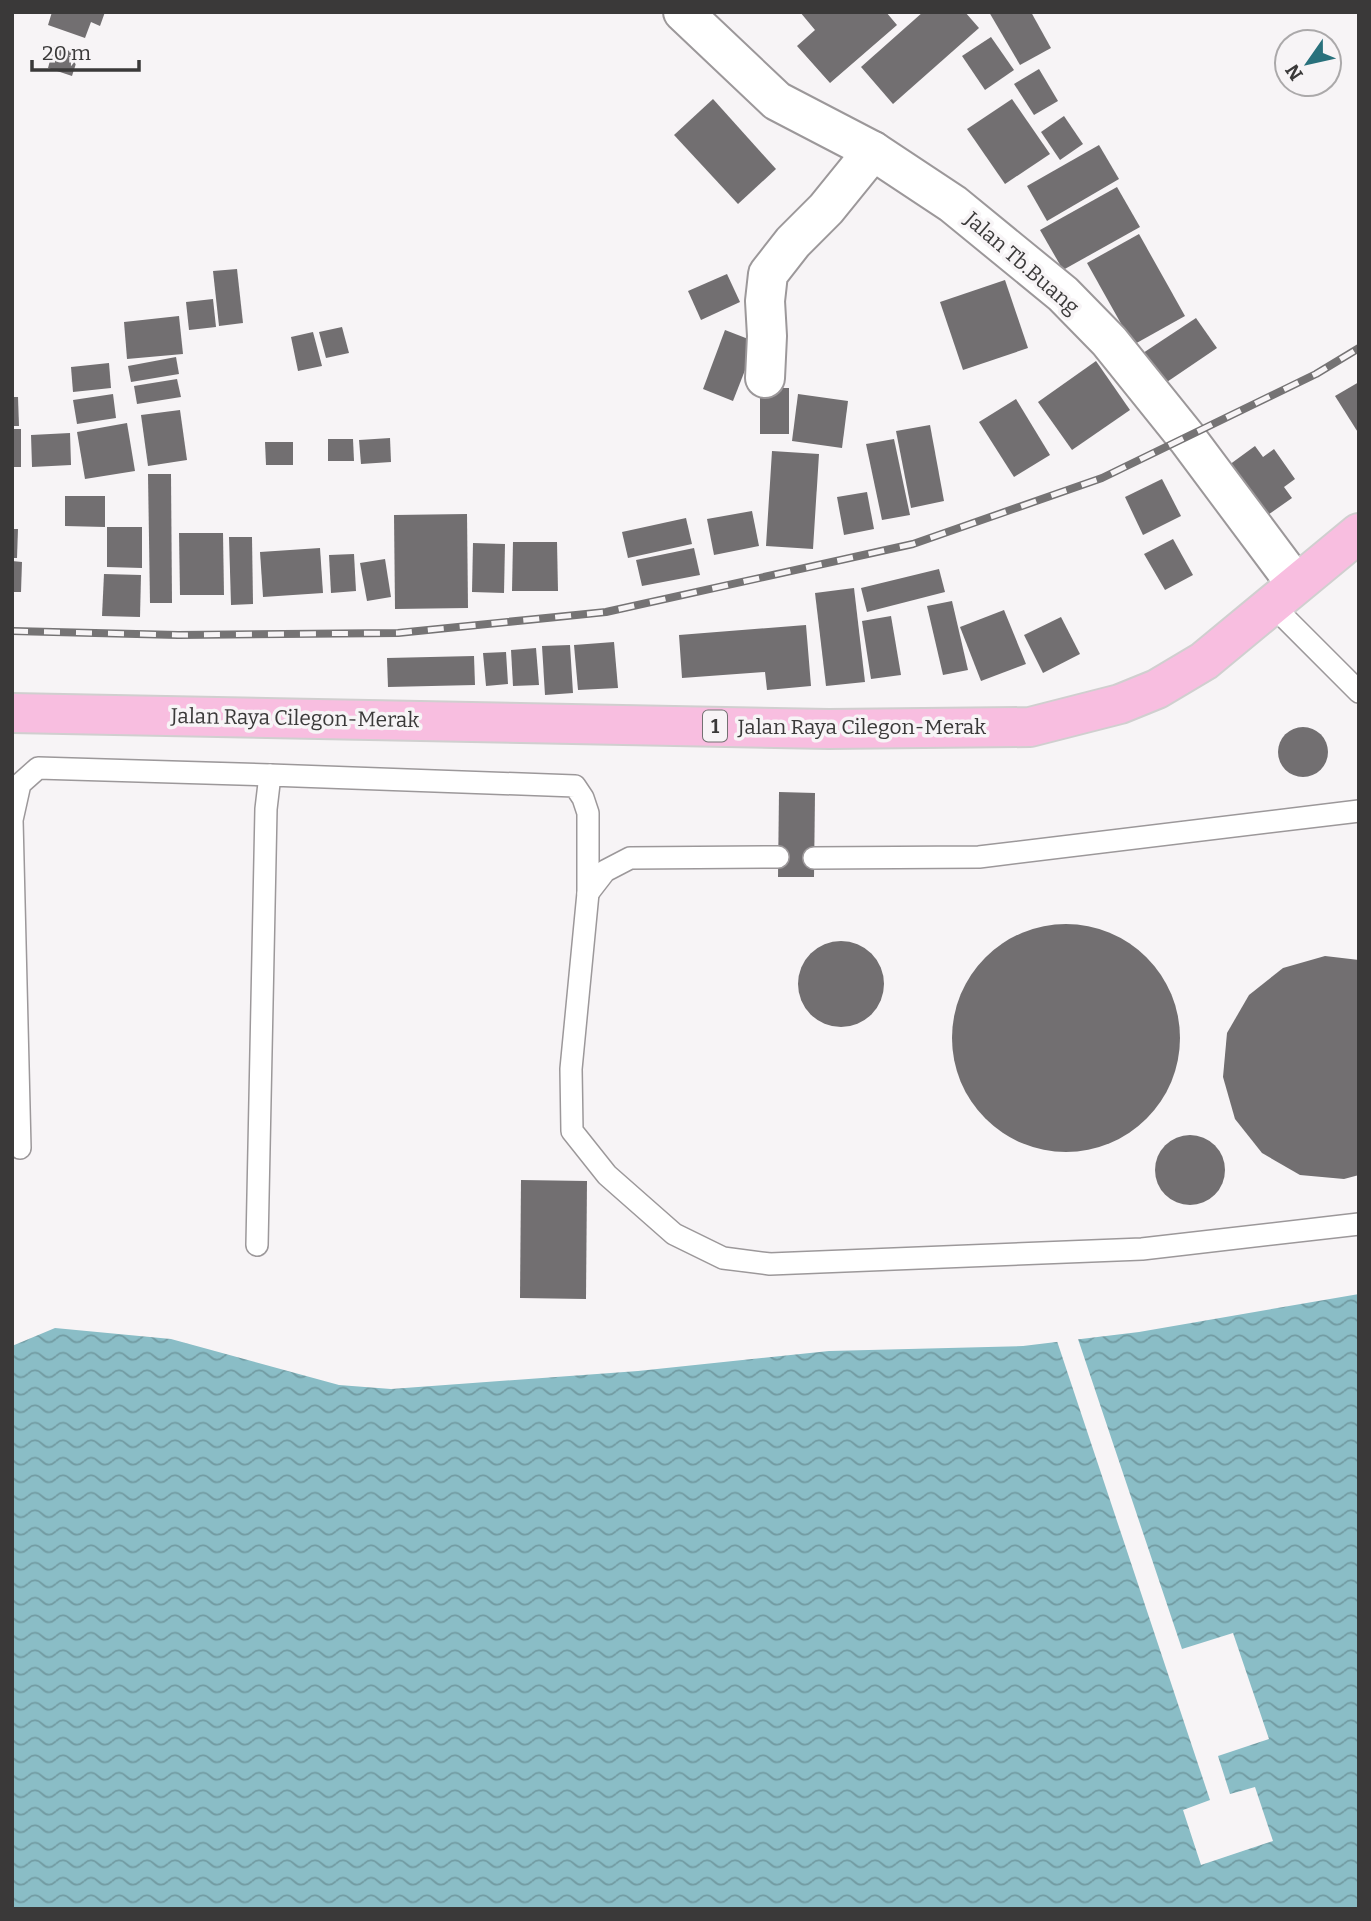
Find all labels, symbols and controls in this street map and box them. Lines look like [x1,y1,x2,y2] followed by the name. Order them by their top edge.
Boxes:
[32,28,138,72] scale bar
[1273,28,1343,98] north arrow
[42,40,91,66] text: 20 m
[1281,59,1308,85] text: N
[958,205,1085,320] street label: Jalan Tb.Buang
[170,703,420,733] street label: Jalan Raya Cilegon-Merak
[703,710,727,741] road number: 1
[737,714,986,740] street label: Jalan Raya Cilegon-Merak

